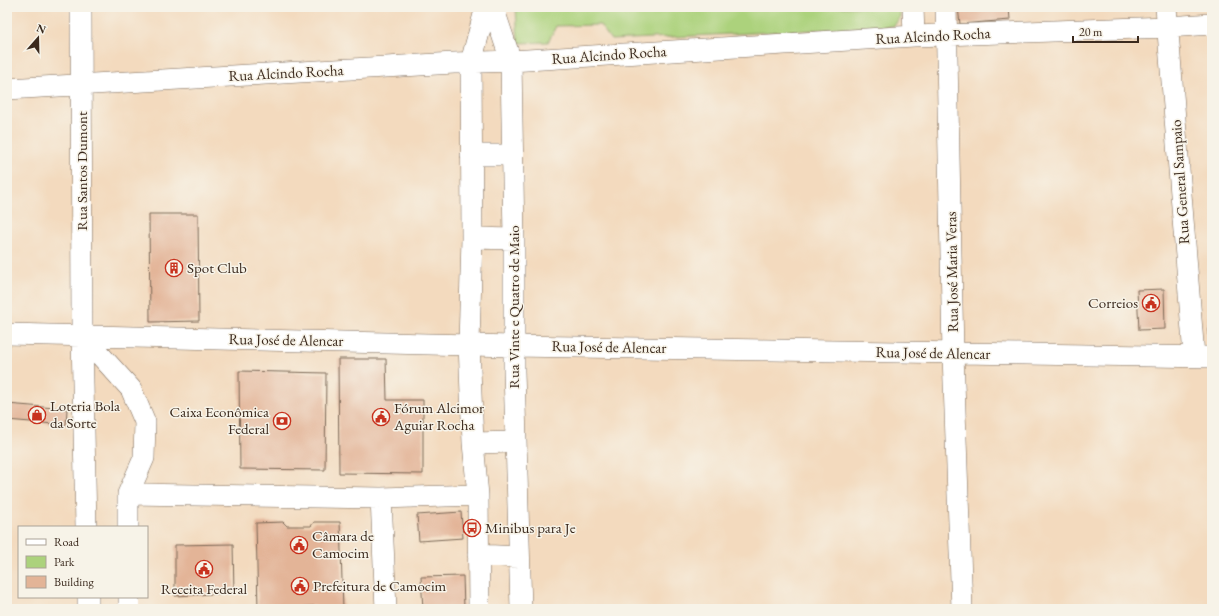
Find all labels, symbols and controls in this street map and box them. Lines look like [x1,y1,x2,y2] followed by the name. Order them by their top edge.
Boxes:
[18,18,58,58] north arrow
[1073,18,1138,44] scale bar
[35,21,48,37] text: N
[875,23,991,48] street label: Rua Alcindo Rocha
[1079,24,1103,40] text: 20 m
[551,41,667,68] street label: Rua Alcindo Rocha
[228,60,344,85] street label: Rua Alcindo Rocha
[72,111,91,231] street label: Rua Santos Dumont
[1166,119,1193,245] street label: Rua General Sampaio
[941,211,962,333] street label: Rua José Maria Veras
[504,225,523,389] street label: Rua Vinte e Quatro de Maio
[164,258,184,278] building icon: Spot Club
[187,258,247,277] place label: Spot Club
[1088,293,1138,312] place label: Correios
[1141,293,1161,313] public building icon: Correios
[228,329,344,350] street label: Rua José de Alencar
[551,336,667,357] street label: Rua José de Alencar
[875,342,991,363] street label: Rua José de Alencar
[50,396,120,432] place label: Loteria Bola da Sorte
[393,398,484,434] place label: Fórum Alcimor Aguiar Rocha
[170,402,269,438] place label: Caixa Econômica Federal
[27,405,47,425] shop icon: Loteria Bola da Sorte
[371,407,391,427] public building icon: Fórum Alcimor Aguiar Rocha
[272,411,292,431] bank icon: Caixa Econômica Federal
[462,518,482,538] bus stop icon: Minibus para Je
[485,518,576,537] place label: Minibus para Je
[18,526,148,598] legend
[312,526,374,562] place label: Câmara de Camocim
[54,534,80,550] text: Road
[289,535,309,555] public building icon: Câmara de Camocim
[54,554,75,570] text: Park
[194,559,214,579] public building icon: Receita Federal
[54,574,95,590] text: Building
[290,576,310,596] public building icon: Prefeitura de Camocim
[313,576,447,595] place label: Prefeitura de Camocim
[161,579,248,598] place label: Receita Federal

